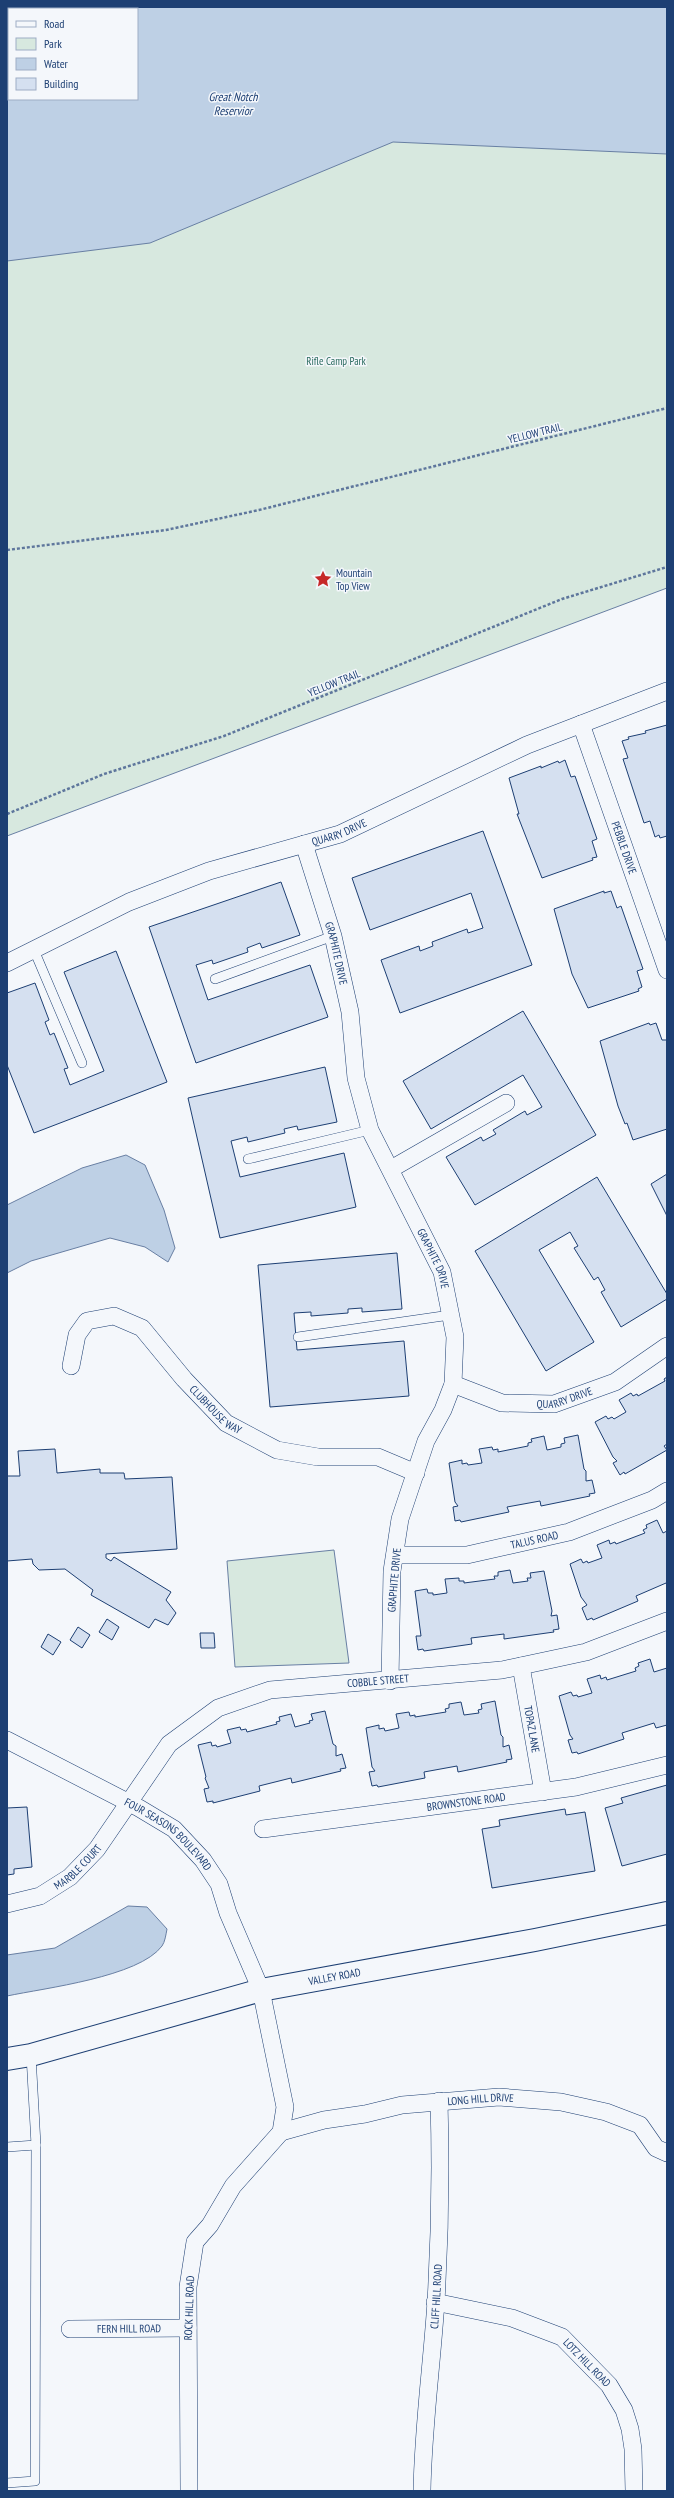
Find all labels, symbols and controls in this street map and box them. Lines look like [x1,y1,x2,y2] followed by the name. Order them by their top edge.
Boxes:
[8,8,138,100] legend
[44,16,64,31] text: Road
[44,36,62,51] text: Park
[44,56,69,71] text: Water
[44,76,79,91] text: Building
[208,89,258,118] water label: Great Notch Reservior
[306,354,367,368] park label: Rifle Camp Park
[506,419,564,447] street label: YELLOW TRAIL
[336,566,372,593] place label: Mountain Top View
[313,569,333,589] place icon: Mountain Top View
[306,666,363,700] street label: YELLOW TRAIL
[310,815,369,849] street label: QUARRY DRIVE
[609,819,640,876] street label: PEBBLE DRIVE
[322,920,351,986] street label: GRAPHITE DRIVE
[414,1226,452,1290] street label: GRAPHITE DRIVE
[186,1382,244,1437] street label: CLUBHOUSE WAY
[536,1384,595,1411] street label: QUARRY DRIVE
[509,1528,560,1552] street label: TALUS ROAD
[384,1547,404,1613] street label: GRAPHITE DRIVE
[347,1671,410,1690] street label: COBBLE STREET
[521,1705,543,1754] street label: TOPAZ LANE
[426,1789,507,1814] street label: BROWNSTONE ROAD
[122,1795,215,1873] street label: FOUR SEASONS BOULEVARD
[51,1842,105,1892] street label: MARBLE COURT
[306,1965,362,1988] street label: VALLEY ROAD
[447,2090,515,2108] street label: LONG HILL DRIVE
[427,2264,445,2330] street label: CLIFF HILL ROAD
[181,2275,197,2341] street label: ROCK HILL ROAD
[97,2321,161,2336] street label: FERN HILL ROAD
[560,2335,614,2390] street label: LOTZ HILL ROAD

